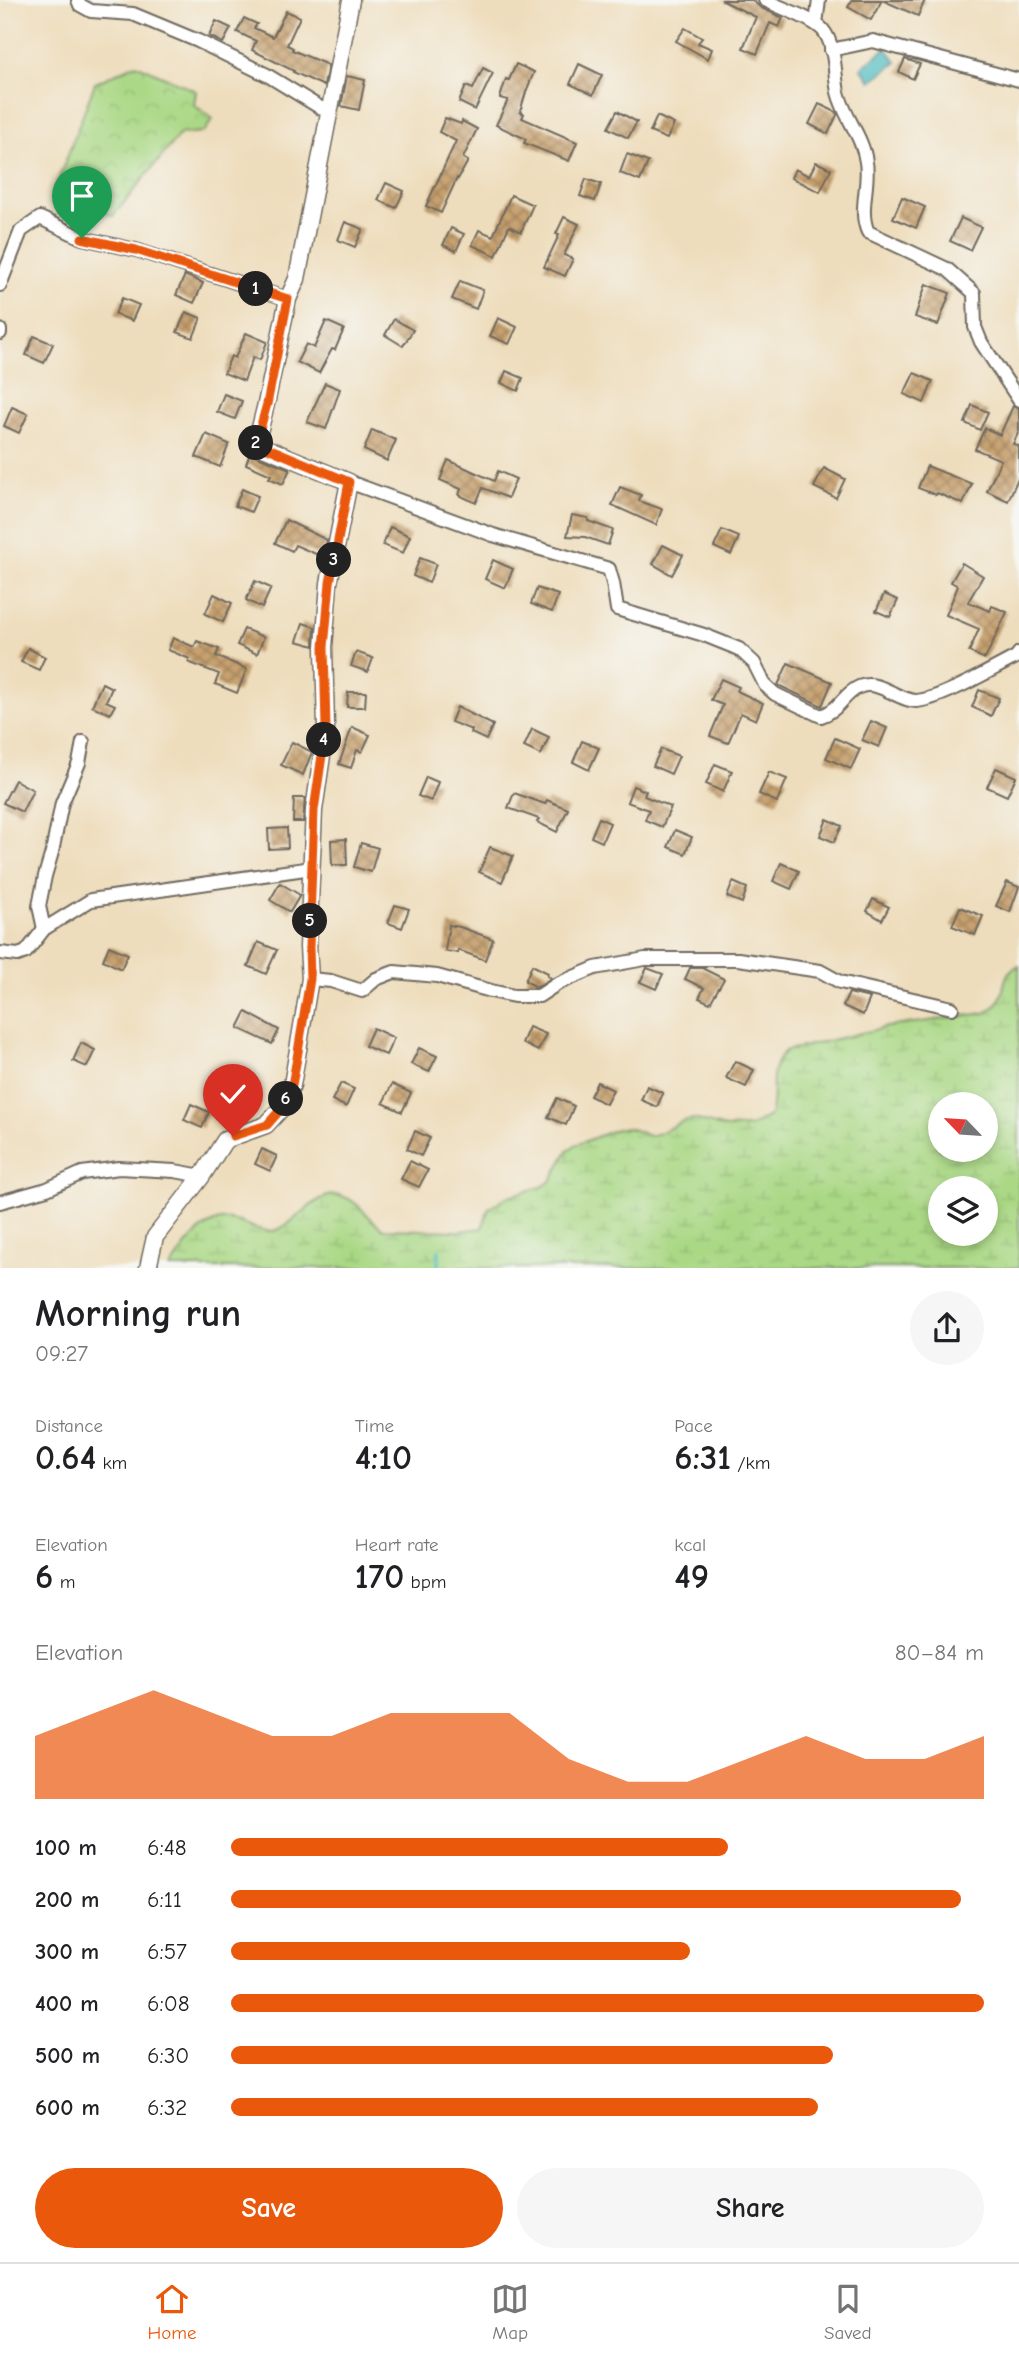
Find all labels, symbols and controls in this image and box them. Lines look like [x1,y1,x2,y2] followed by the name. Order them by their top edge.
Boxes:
[52,166,112,238] pin
[63,177,101,215] icon: arrive
[238,272,274,306] pin: 1
[252,277,259,299] text: 1
[238,426,274,460] pin: 2
[251,431,260,453] text: 2
[316,542,352,578] pin: 3
[329,548,338,570] text: 3
[306,722,342,758] pin: 4
[319,728,328,750] text: 4
[292,904,328,939] pin: 5
[304,909,315,931] text: 5
[203,1064,263,1136] pin
[214,1075,252,1113] icon: check
[268,1082,304,1116] pin: 6
[281,1087,290,1109] text: 6
[928,1092,998,1162] north arrow
[928,1092,998,1246] map controls
[928,1176,998,1246] button: layers
[910,1291,984,1365] button: share
[35,1292,241,1336] text: Morning run
[35,1340,88,1367] text: 09:27
[35,1415,103,1437] text: Distance
[355,1415,394,1437] text: Time
[674,1415,713,1437] text: Pace
[35,1437,96,1478] text: 0.64
[355,1437,412,1478] text: 4:10
[674,1437,731,1478] text: 6:31
[96,1452,127,1474] text: km
[731,1452,770,1474] text: /km
[35,1534,108,1556] text: Elevation
[355,1534,438,1556] text: Heart rate
[674,1534,706,1556] text: kcal
[35,1556,53,1597] text: 6
[355,1556,404,1597] text: 170
[674,1556,709,1597] text: 49
[53,1571,75,1593] text: m
[404,1571,447,1593] text: bpm
[35,1639,123,1666] text: Elevation
[895,1639,984,1666] text: 80–84 m
[35,1834,97,1861] text: 100 m
[147,1834,187,1861] text: 6:48
[35,1886,99,1913] text: 200 m
[147,1886,182,1913] text: 6:11
[35,1938,99,1965] text: 300 m
[147,1938,187,1965] text: 6:57
[35,1990,99,2017] text: 400 m
[147,1990,189,2017] text: 6:08
[35,2042,100,2069] text: 500 m
[147,2042,189,2069] text: 6:30
[35,2094,100,2121] text: 600 m
[147,2094,187,2121] text: 6:32
[35,2168,503,2248] button: Save
[517,2168,984,2248] button: Share
[147,2280,196,2344] tab: Home
[491,2280,529,2344] tab: Map
[824,2280,872,2344] tab: Saved

